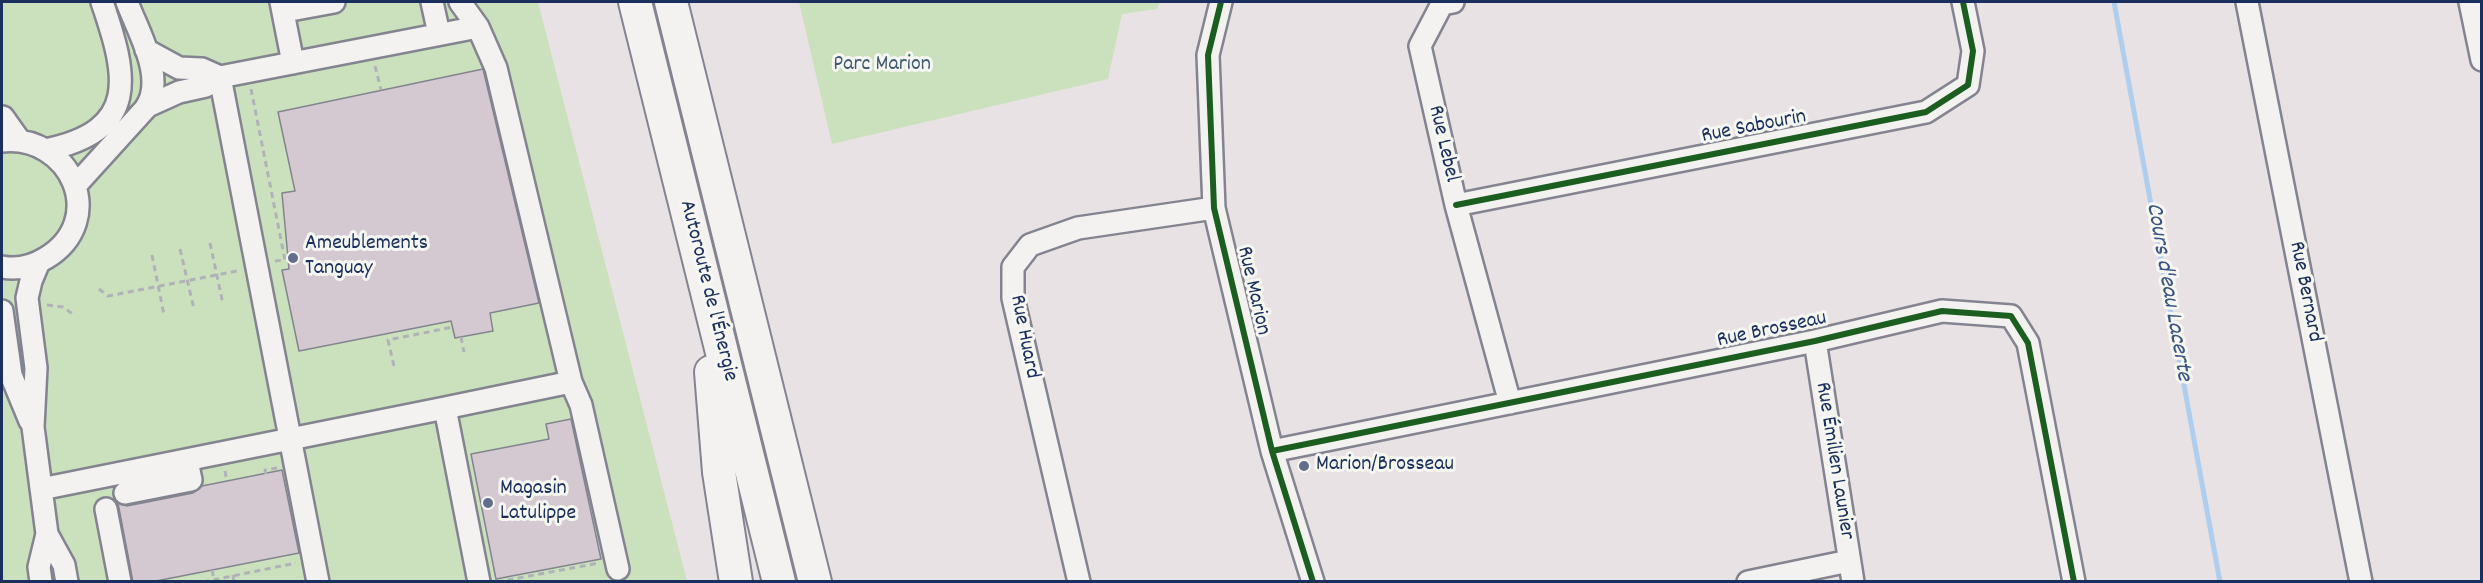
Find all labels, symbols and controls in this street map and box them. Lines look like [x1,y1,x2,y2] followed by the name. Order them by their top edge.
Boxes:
[833,53,931,79] park label: Parc Marion
[1420,103,1464,185] street label: Rue Lebel
[1699,105,1809,151] street label: Rue Sabourin
[672,198,742,384] street label: Autoroute de l'Énergie
[2137,201,2197,383] water label: Cours d'eau Lacerte
[305,232,428,284] place label: Ameublements Tanguay
[2281,239,2327,345] street label: Rue Bernard
[1229,244,1275,338] street label: Rue Marion
[286,251,300,265] marker: Ameublements Tanguay
[1002,293,1044,381] street label: Rue Huard
[1715,307,1829,355] street label: Rue Brosseau
[1808,380,1858,542] street label: Rue Émilien Launier
[1316,453,1454,479] place label: Marion/Brosseau
[1297,459,1311,473] marker: Marion/Brosseau
[500,477,576,528] place label: Magasin Latulippe
[481,496,495,510] marker: Magasin Latulippe

